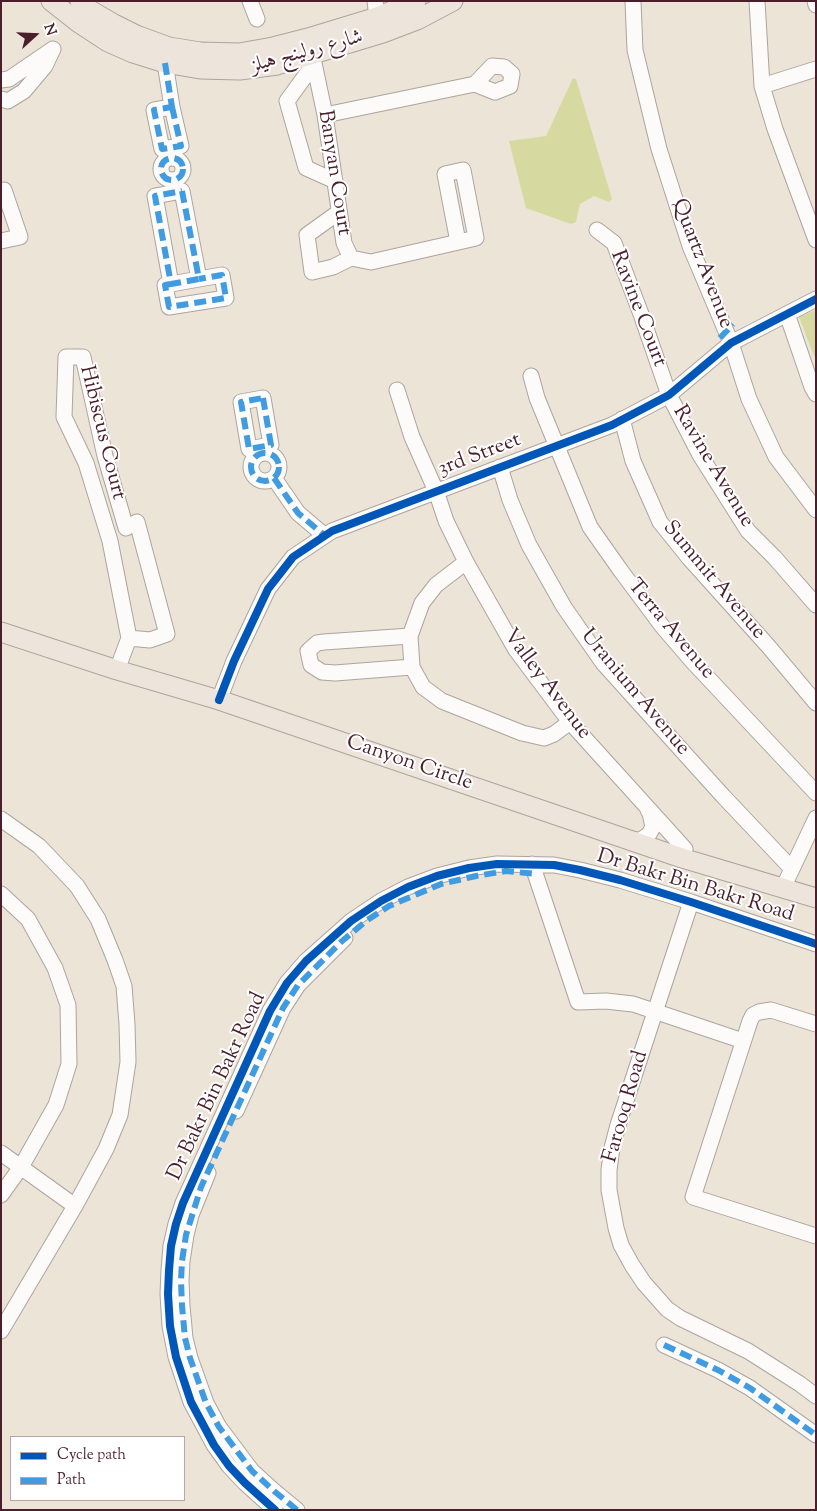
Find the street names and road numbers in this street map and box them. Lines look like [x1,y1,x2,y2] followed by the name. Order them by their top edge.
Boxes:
[248,26,366,80] street label: شارع رولينج هيلز
[311,108,355,238] street label: Banyan Court
[665,196,737,332] street label: Quartz Avenue
[603,247,671,371] street label: Ravine Court
[72,363,130,503] street label: Hibiscus Court
[666,401,758,533] street label: Ravine Avenue
[435,429,525,483] street label: 3rd Street
[656,517,770,645] street label: Summit Avenue
[621,575,719,685] street label: Terra Avenue
[496,625,596,745] street label: Valley Avenue
[574,625,694,761] street label: Uranium Avenue
[343,731,475,797] street label: Canyon Circle
[593,845,797,929] street label: Dr Bakr Bin Bakr Road
[163,989,273,1185] street label: Dr Bakr Bin Bakr Road
[599,1048,655,1166] street label: Farooq Road

